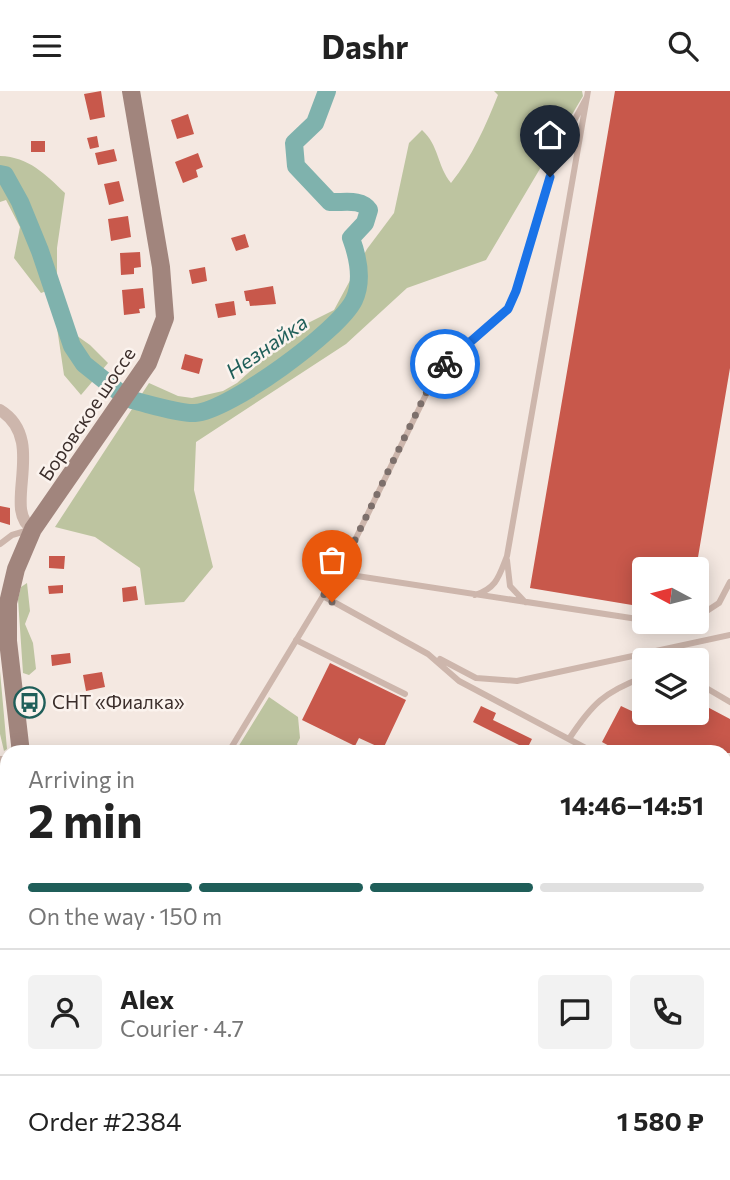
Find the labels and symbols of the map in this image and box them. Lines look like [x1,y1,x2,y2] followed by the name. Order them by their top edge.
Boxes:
[520,105,580,177] pin
[220,309,312,383] water label: Незнайка
[410,329,480,399] courier
[33,343,140,485] street label: Боровское шоссе
[302,530,362,602] pin
[632,557,709,633] north arrow
[12,685,46,719] bus stop icon: СНТ «Фиалка»
[52,690,185,713] place label: СНТ «Фиалка»

